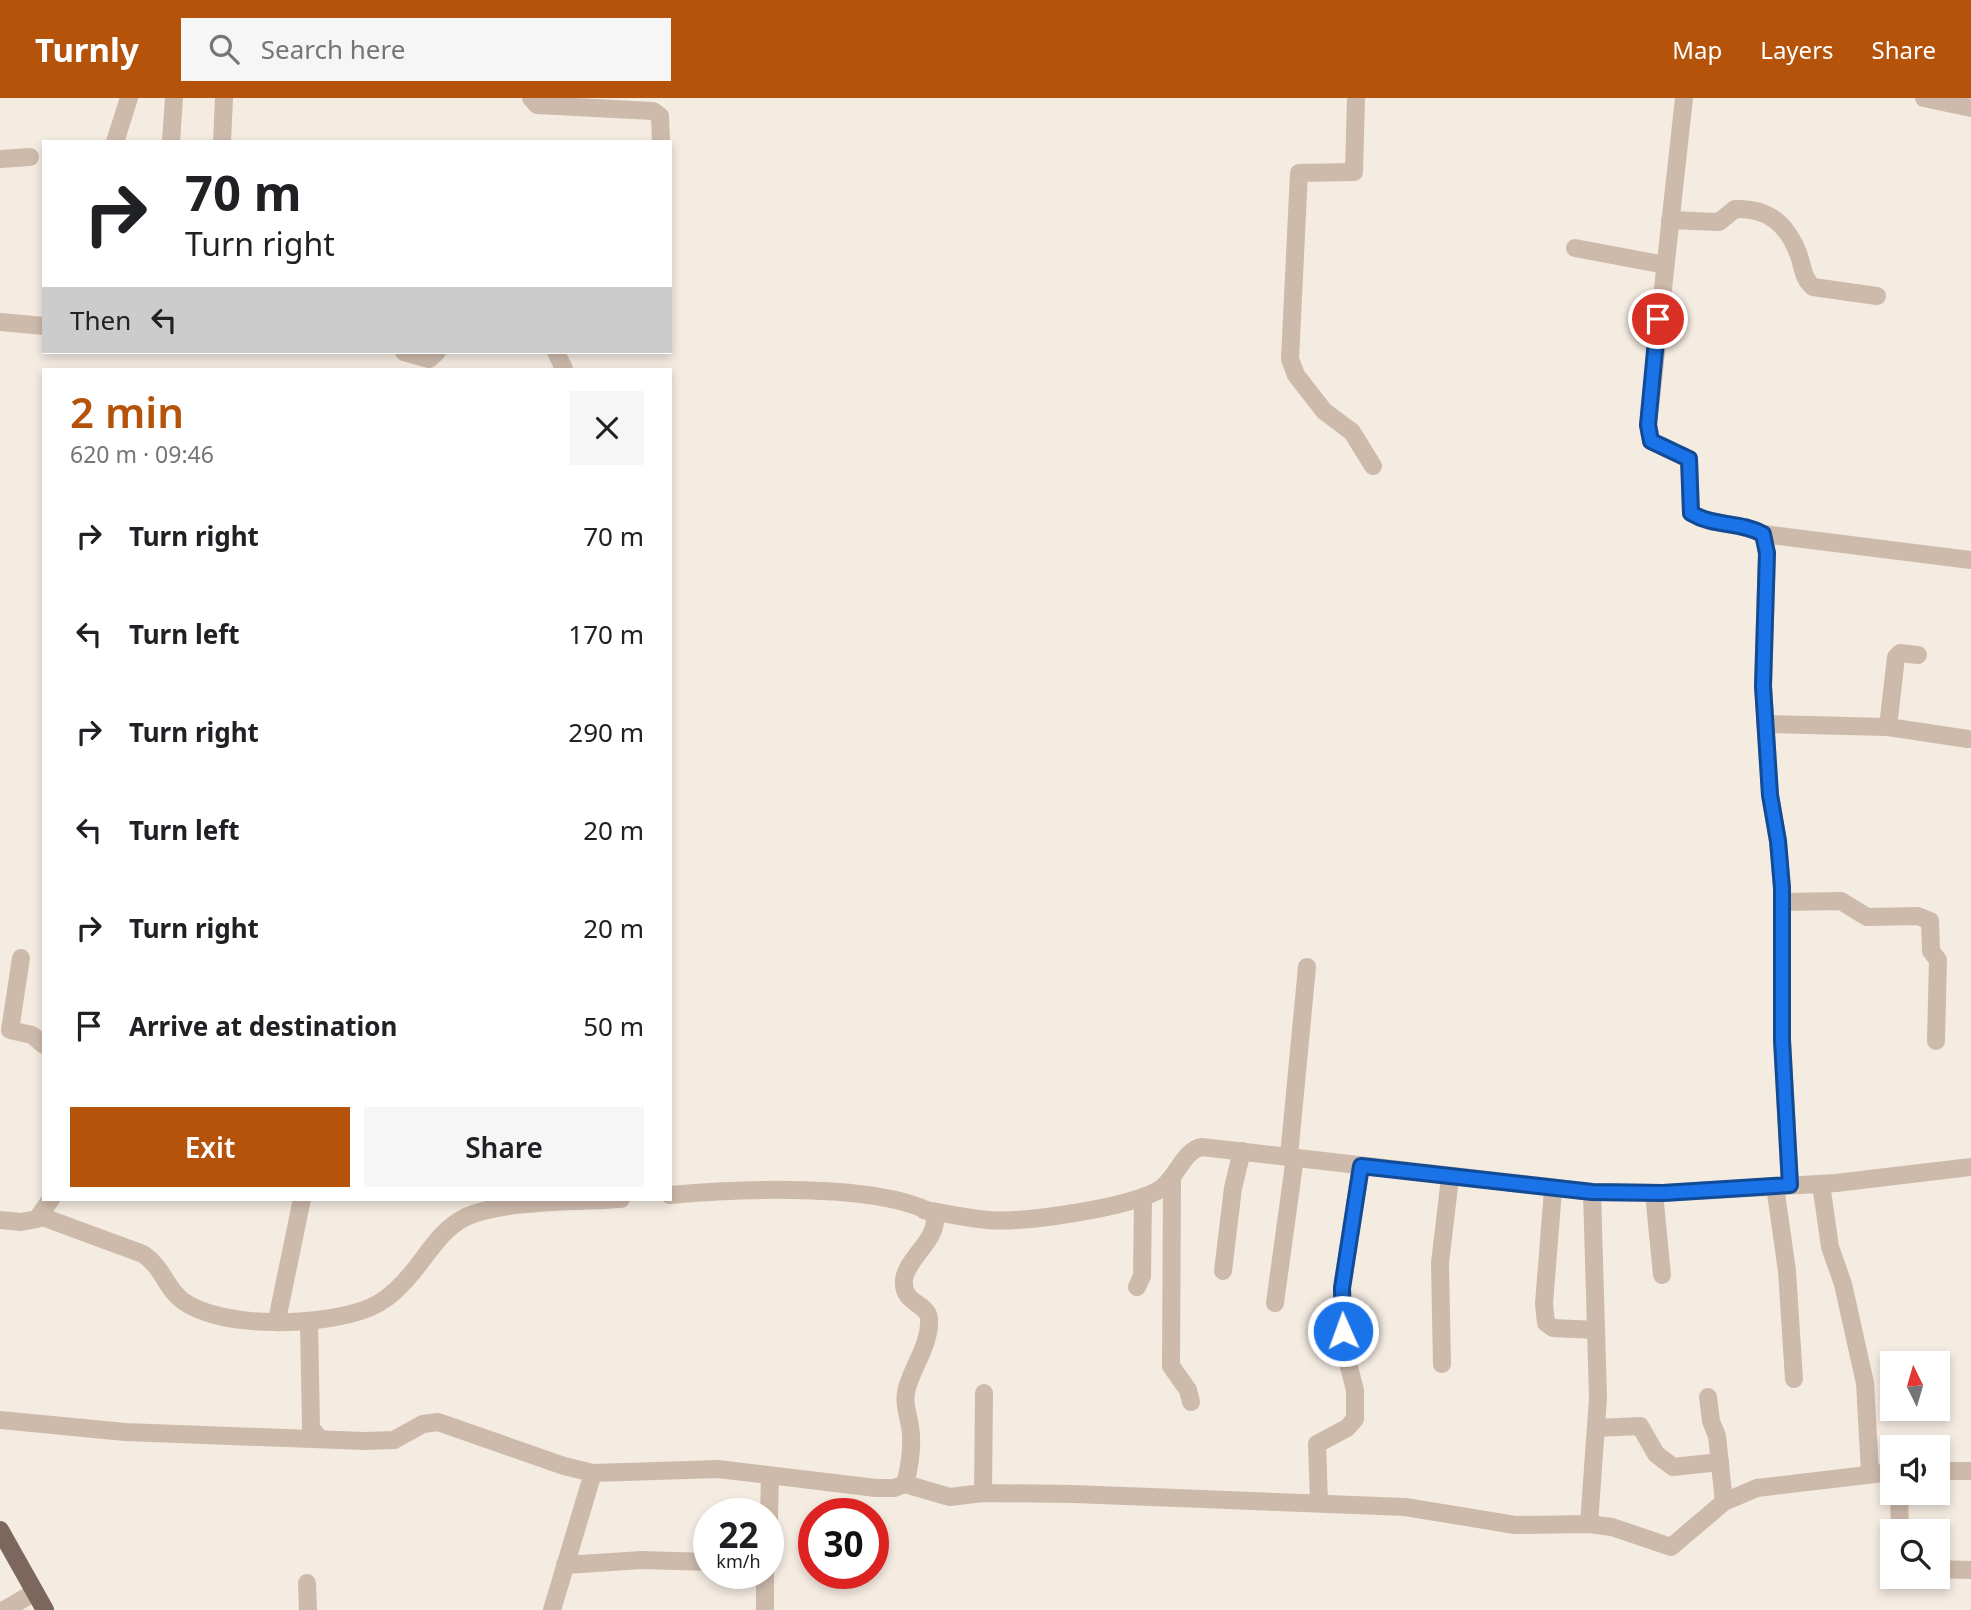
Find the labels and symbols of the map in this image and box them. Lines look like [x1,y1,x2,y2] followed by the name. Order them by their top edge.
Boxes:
[1628,289,1688,349] pin
[1306,1294,1380,1368] position arrow
[1880,1351,1950,1421] north arrow
[798,1498,889,1589] speed limit sign: 30

